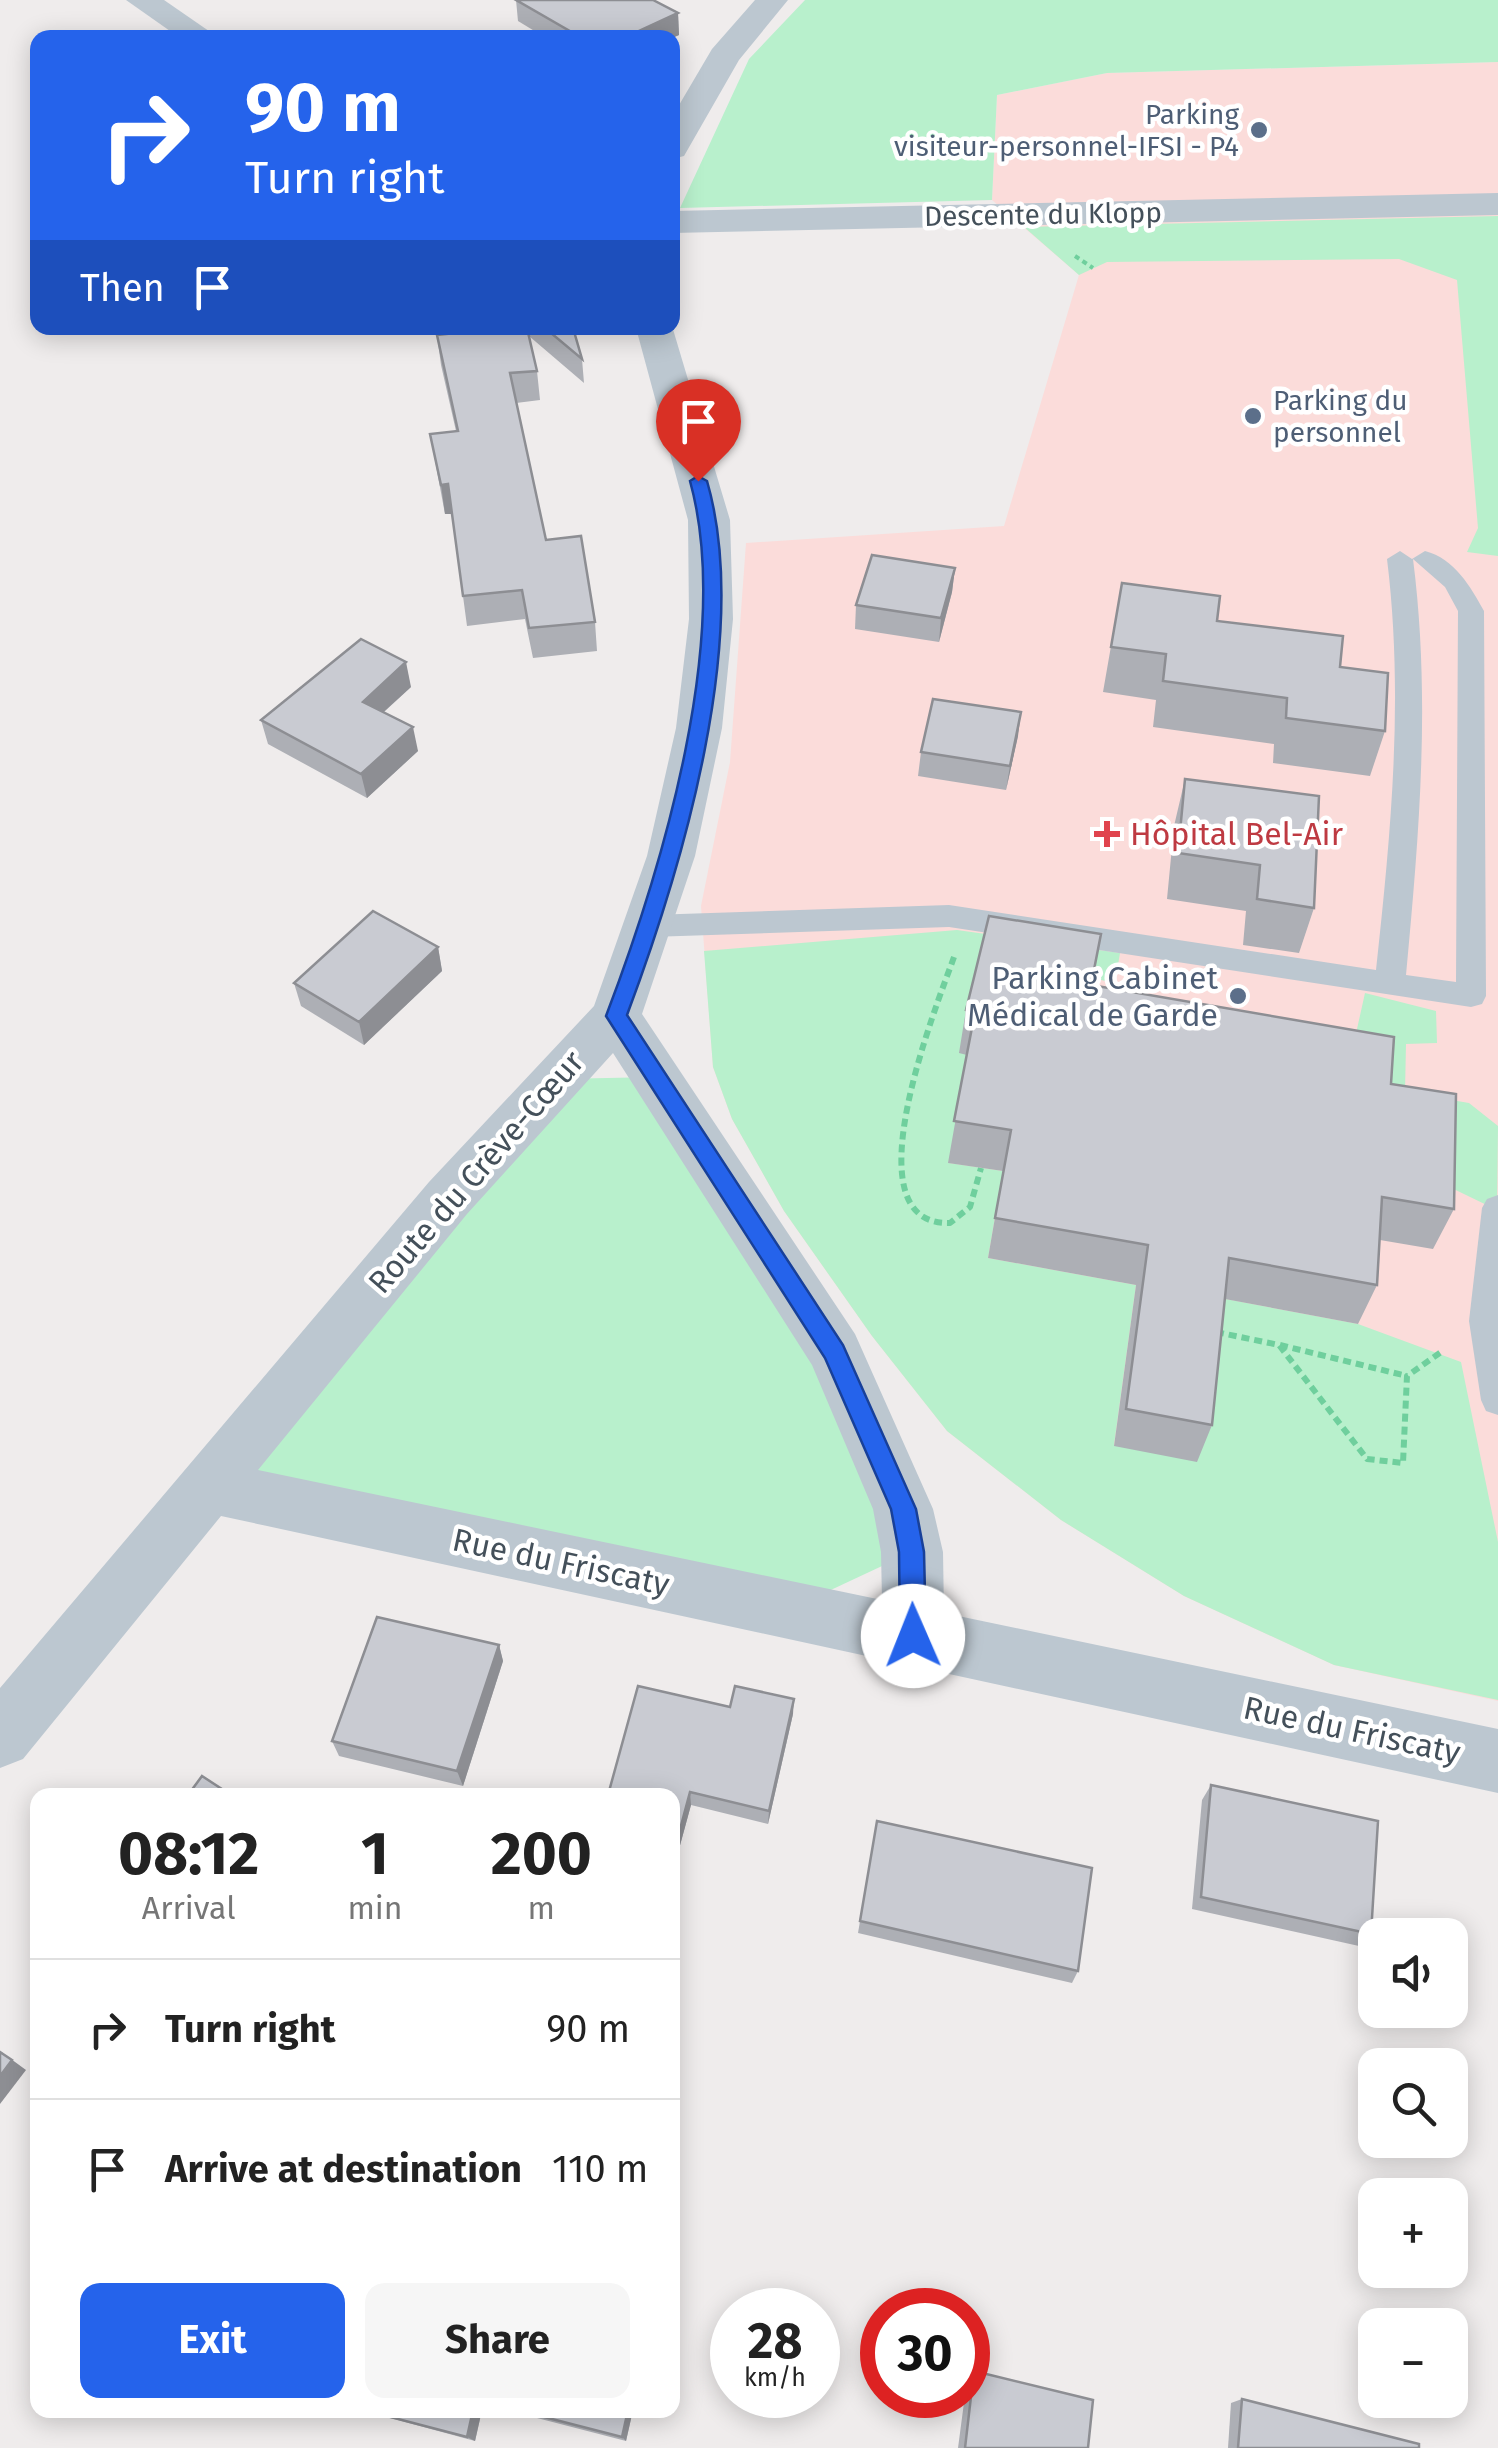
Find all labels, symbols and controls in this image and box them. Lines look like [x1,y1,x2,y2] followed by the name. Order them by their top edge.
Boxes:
[245,66,401,150] text: 90 m
[80,70,210,200] icon: right
[894,98,1239,163] place label: Parking visiteur-personnel-IFSI - P4
[1248,119,1270,141] marker: Parking visiteur-personnel-IFSI - P4
[245,151,444,205] text: Turn right
[924,196,1162,233] street label: Descente du Klopp
[185,260,240,315] icon: arrive
[80,265,165,311] text: Then
[656,379,741,482] pin
[1273,384,1407,449] place label: Parking du personnel
[671,394,726,449] icon: arrive
[1242,405,1264,427] marker: Parking du personnel
[1130,815,1344,853] place label: Hôpital Bel-Air
[1094,821,1120,847] marker: Hôpital Bel-Air
[967,959,1218,1034] place label: Parking Cabinet Médical de Garde
[1227,985,1249,1007] marker: Parking Cabinet Médical de Garde
[360,1042,592,1301] street label: Route du Crève-Cœur
[449,1520,673,1604] street label: Rue du Friscaty
[861,1584,965,1688] position arrow
[1240,1688,1464,1772] street label: Rue du Friscaty
[118,1818,259,1890] text: 08:12
[361,1818,389,1890] text: 1
[491,1818,592,1890] text: 200
[142,1889,236,1927] text: Arrival
[347,1889,403,1927] text: min
[528,1889,555,1927] text: m
[1358,1918,1468,2418] map controls
[1358,1918,1468,2028] button: sound
[80,2002,135,2057] icon: right
[165,2006,335,2052] text: Turn right
[546,2006,630,2052] text: 90 m
[1358,2048,1468,2158] button: search
[80,2142,135,2197] icon: arrive
[165,2146,522,2192] text: Arrive at destination
[552,2146,648,2192] text: 110 m
[1358,2178,1468,2288] button: +
[80,2283,345,2398] button: Exit
[365,2283,630,2398] button: Share
[860,2288,990,2418] speed limit sign: 30
[1358,2308,1468,2418] button: −
[748,2311,802,2371] text: 28
[744,2363,806,2393] text: km/h

